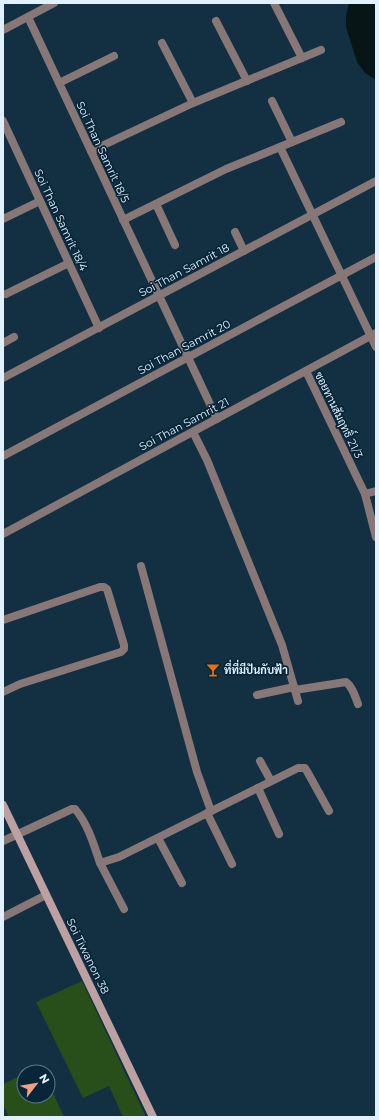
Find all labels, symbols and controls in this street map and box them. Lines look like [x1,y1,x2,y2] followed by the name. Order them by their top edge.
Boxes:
[73,99,133,205] street label: Soi Than Samrit 18/5
[31,167,91,274] street label: Soi Than Samrit 18/4
[136,240,232,300] street label: Soi Than Samrit 18
[135,317,233,377] street label: Soi Than Samrit 20
[312,367,370,461] street label: ซอยทานสัมฤทธิ์ 21/3
[137,394,231,454] street label: Soi Than Samrit 21
[224,659,288,677] place label: ที่ที่มีปันกับฟ้า
[205,662,221,678] bar icon: ที่ที่มีปันกับฟ้า
[64,916,112,996] street label: Soi Tiwanon 38
[16,1064,56,1104] north arrow
[36,1071,53,1086] text: N

